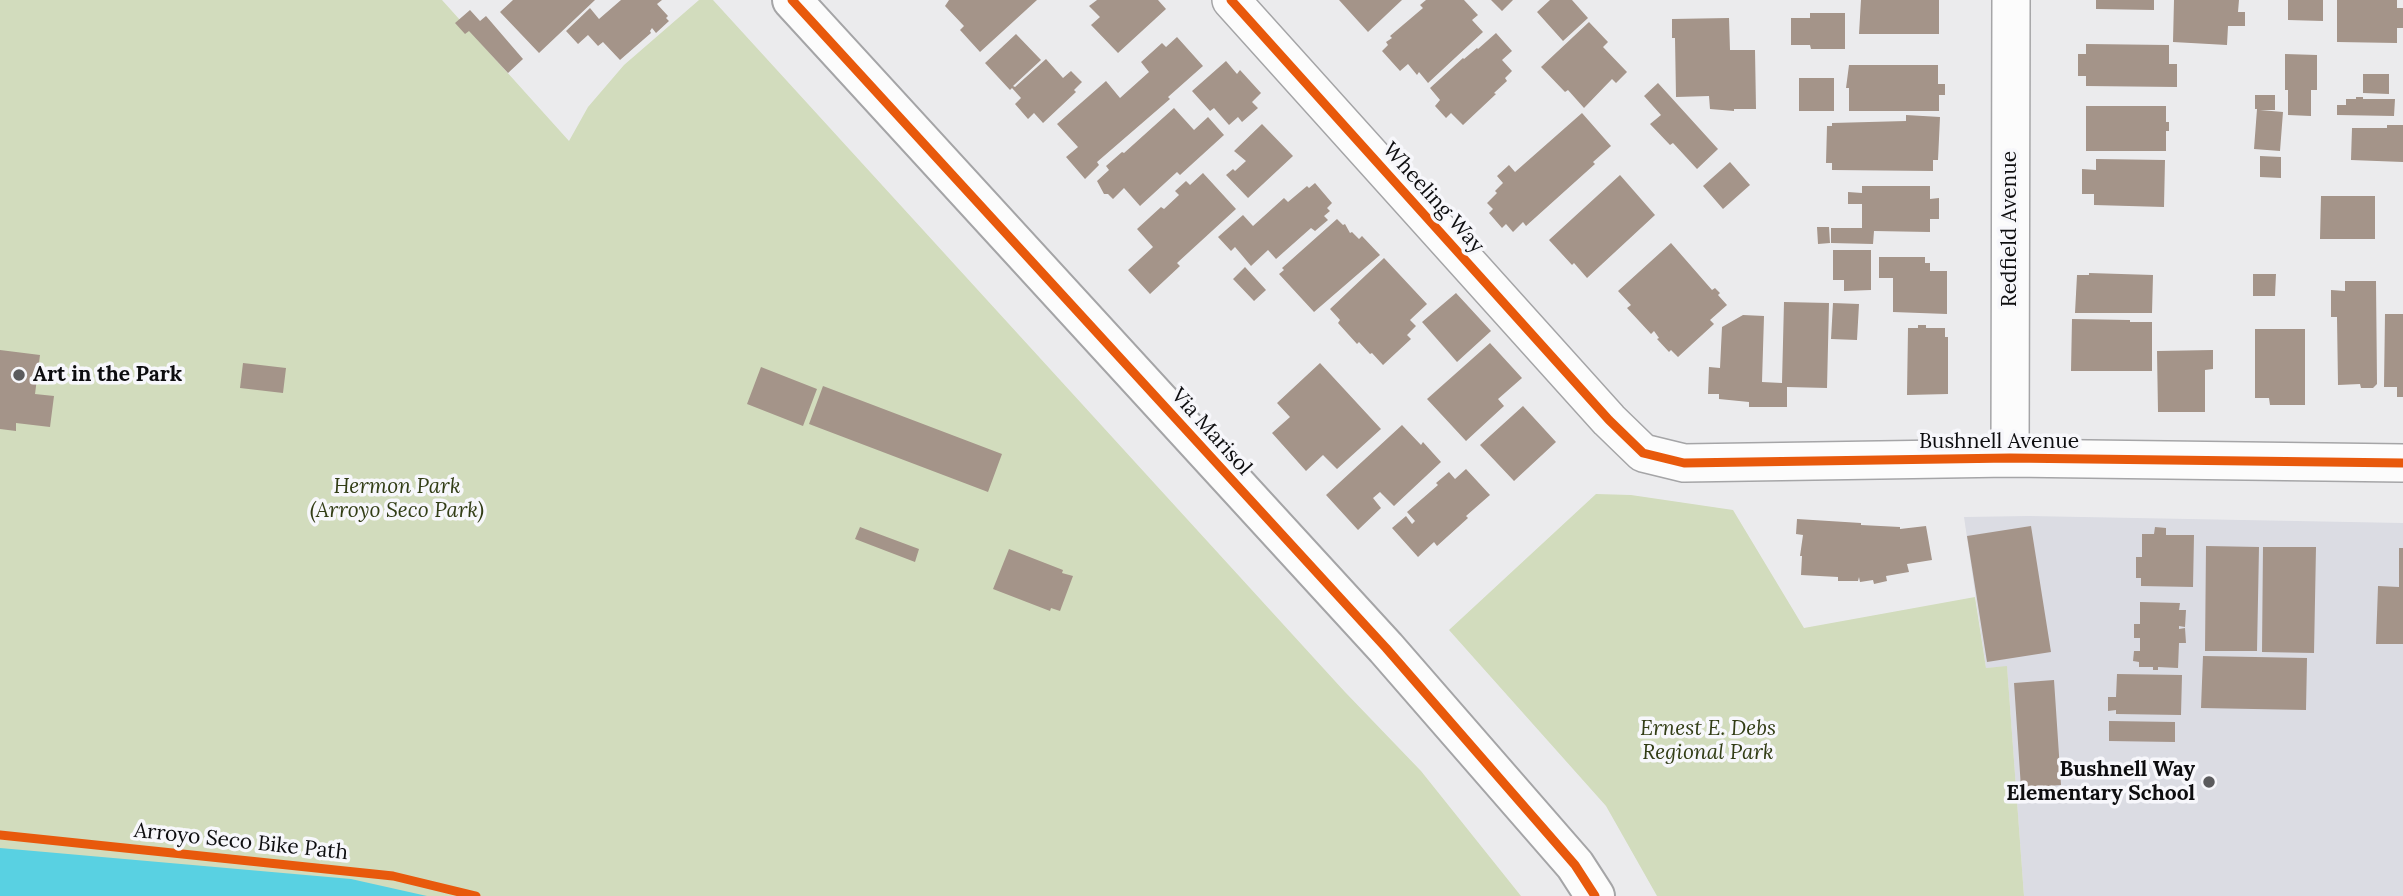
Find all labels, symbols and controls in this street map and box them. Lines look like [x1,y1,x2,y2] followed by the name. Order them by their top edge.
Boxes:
[1377,138,1489,258] street label: Wheeling Way
[1997,151,2023,307] street label: Redfield Avenue
[33,362,182,388] place label: Art in the Park
[11,367,27,383] marker: Art in the Park
[1165,383,1257,481] street label: Via Marisol
[1919,429,2079,455] street label: Bushnell Avenue
[310,474,484,524] park label: Hermon Park (Arroyo Seco Park)
[1640,716,1776,766] park label: Ernest E. Debs Regional Park
[2006,757,2195,807] place label: Bushnell Way Elementary School
[2201,774,2217,790] marker: Bushnell Way Elementary School
[133,818,349,866] street label: Arroyo Seco Bike Path

